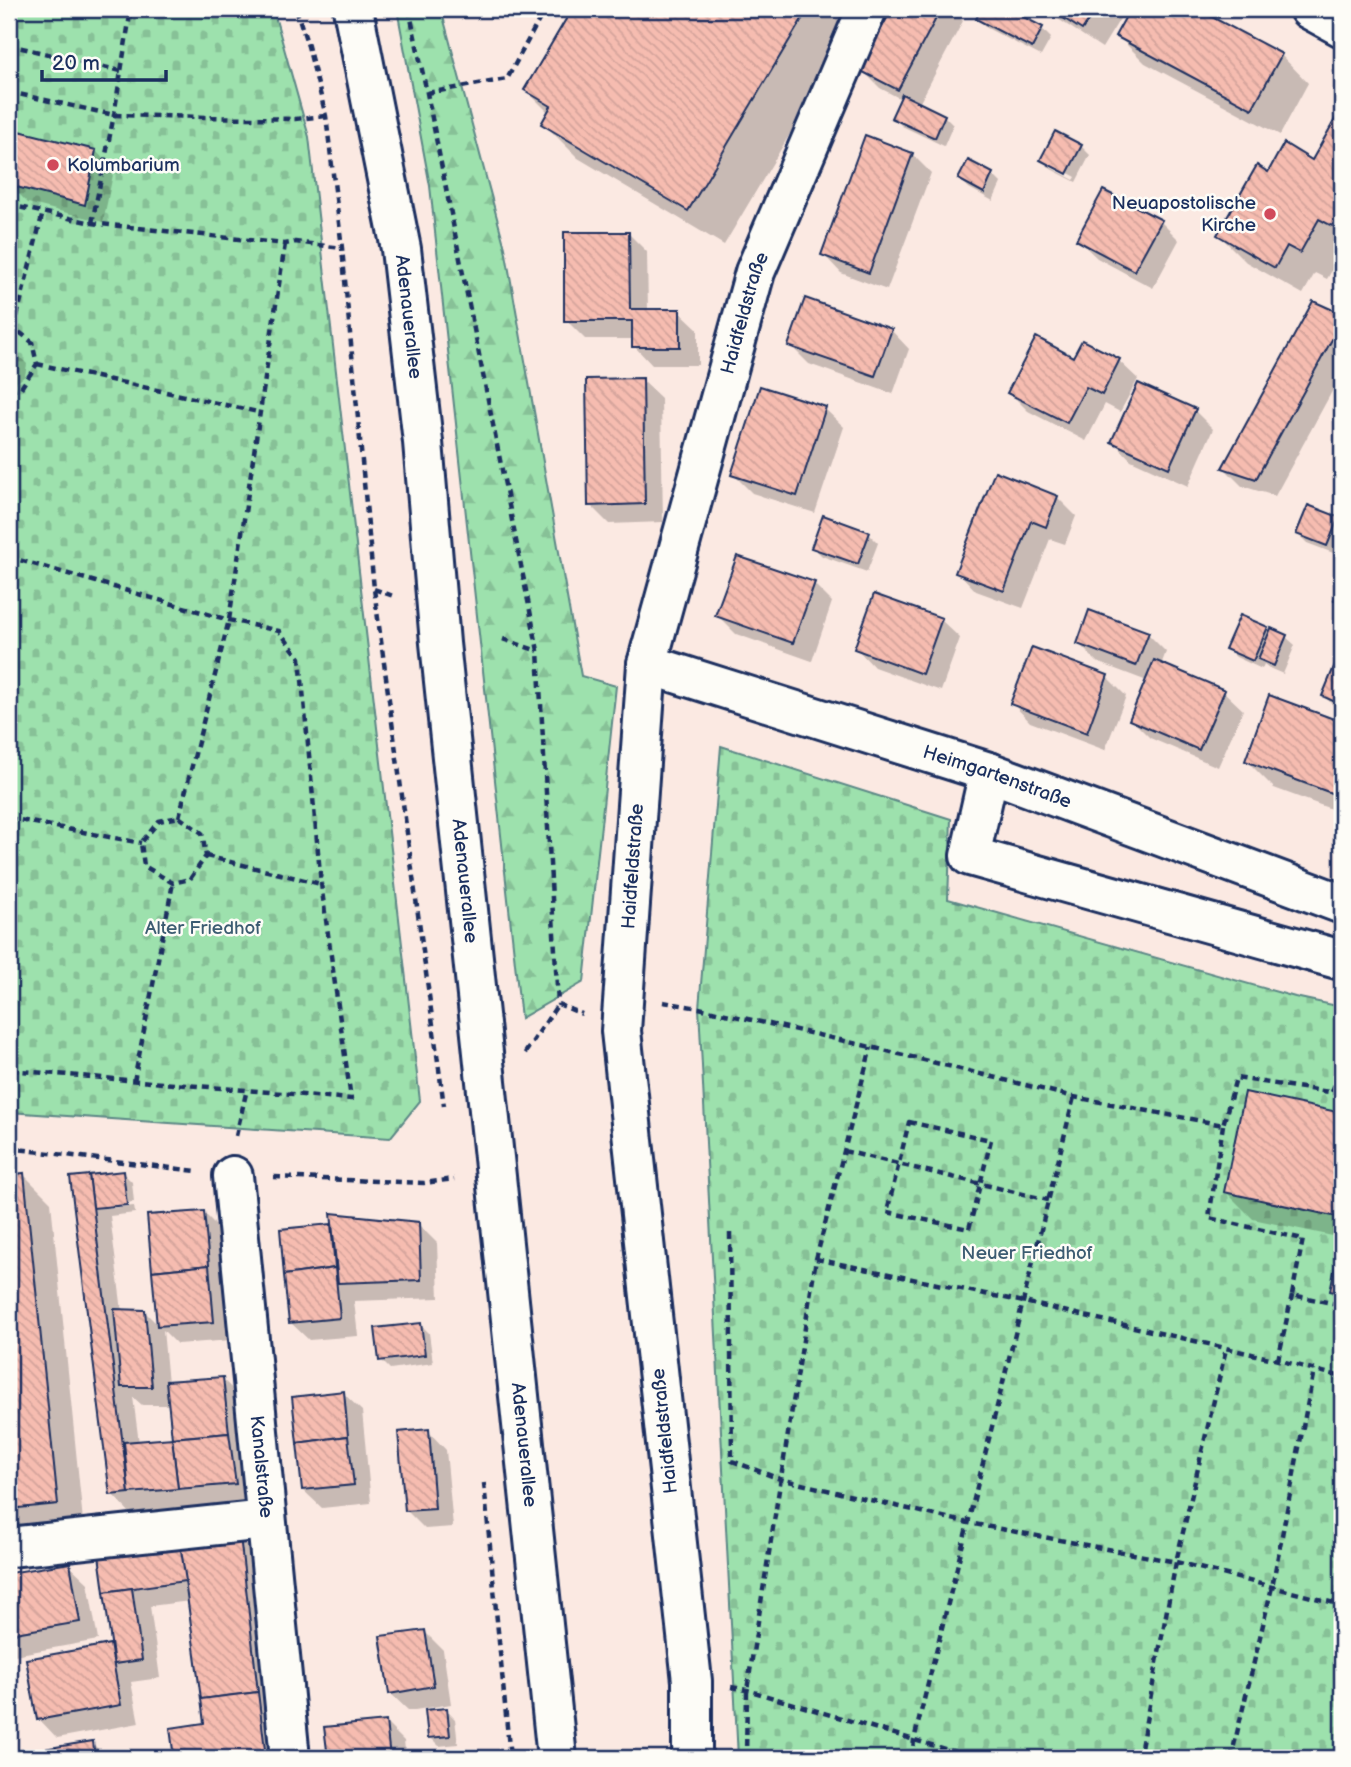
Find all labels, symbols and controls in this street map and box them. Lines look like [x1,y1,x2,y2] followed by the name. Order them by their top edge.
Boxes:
[42,38,166,82] scale bar
[52,51,100,76] text: 20 m
[67,154,180,177] place label: Kolumbarium
[45,157,61,173] marker: Kolumbarium
[1112,192,1256,237] place label: Neuapostolische Kirche
[1262,206,1278,222] marker: Neuapostolische Kirche
[716,249,774,377] street label: Haidfeldstraße
[390,253,427,380] street label: Adenauerallee
[920,740,1075,813] street label: Heimgartenstraße
[617,803,649,930] street label: Haidfeldstraße
[447,818,483,944] street label: Adenauerallee
[145,917,261,940] park label: Alter Friedhof
[961,1242,1093,1265] park label: Neuer Friedhof
[647,1367,683,1495] street label: Haidfeldstraße
[506,1382,542,1508] street label: Adenauerallee
[245,1414,278,1519] street label: Kanalstraße

